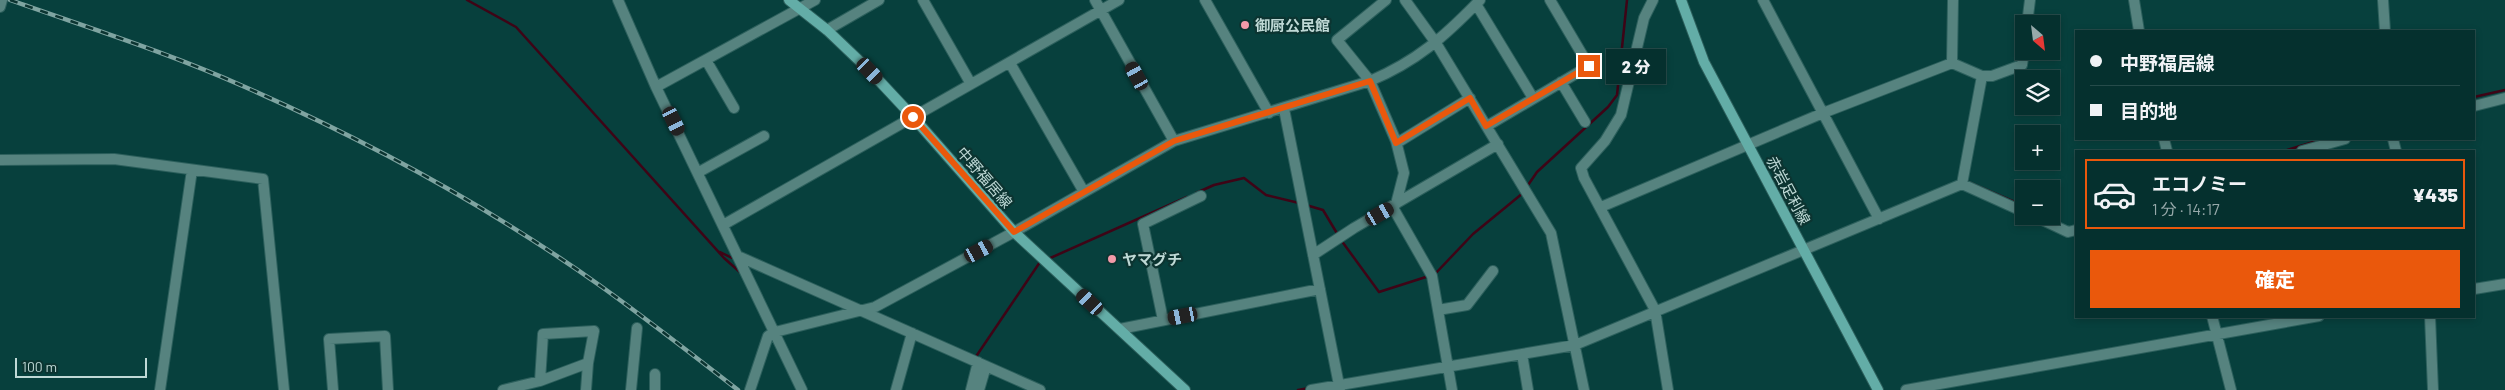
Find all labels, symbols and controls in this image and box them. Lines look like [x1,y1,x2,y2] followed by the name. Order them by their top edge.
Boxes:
[2015,15,2060,60] north arrow
[2015,15,2060,225] map controls
[1255,16,1330,34] place label: 御厨公民館
[1239,19,1251,31] marker: 御厨公民館
[1606,48,1666,84] callout: 2 分
[2120,51,2215,74] text: 中野福居線
[854,55,885,87] car
[1578,55,1600,77] route end
[1622,57,1650,76] text: 2 分
[1123,59,1150,93] car
[2015,70,2060,115] button: layers
[2120,99,2177,122] text: 目的地
[660,104,687,138] car
[902,106,924,128] route start
[2015,125,2060,170] button: +
[954,143,1016,211] street label: 中野福居線
[1763,153,1815,227] street label: 赤岩足利線
[2092,172,2137,217] icon: car
[2152,172,2247,195] text: エコノミー
[2015,180,2060,225] button: −
[2412,183,2458,206] text: ¥435
[2152,199,2220,218] text: 1 分 · 14:17
[1363,200,1396,228] car
[962,237,995,265] car
[1122,250,1182,268] place label: ヤマグチ
[2090,250,2460,308] button: 確定
[1106,253,1118,265] marker: ヤマグチ
[1073,286,1106,318] car
[1166,306,1199,326] car
[15,355,148,378] scale bar
[22,358,57,375] text: 100 m

